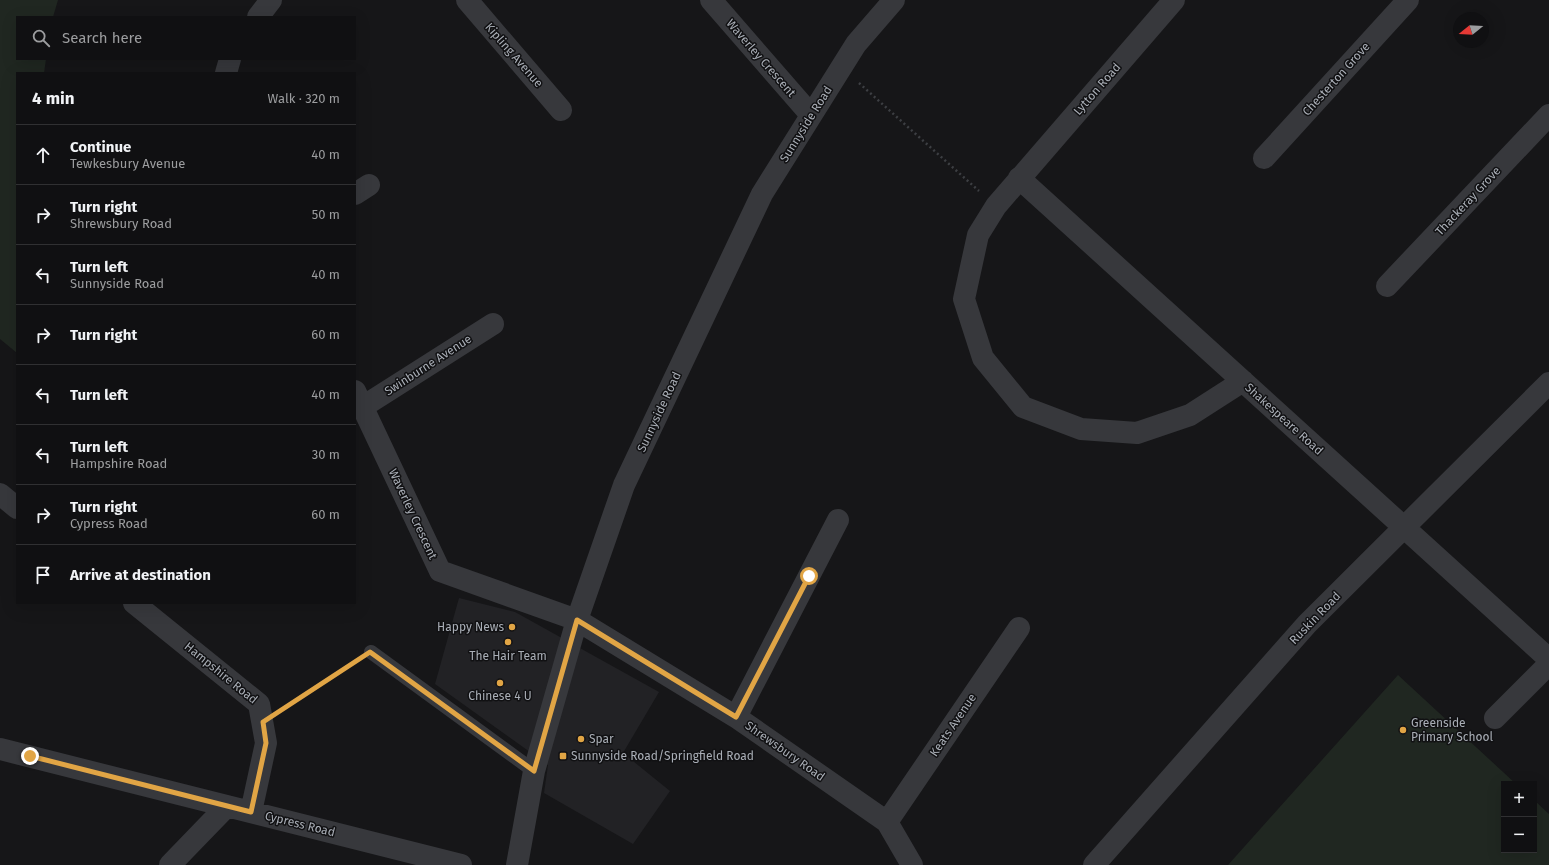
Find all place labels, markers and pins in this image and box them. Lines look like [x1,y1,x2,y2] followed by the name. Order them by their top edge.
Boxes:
[437,620,504,634] place label: Happy News
[507,622,517,632] marker: Happy News
[503,637,513,647] marker: The Hair Team
[469,649,547,663] place label: The Hair Team
[495,678,505,688] marker: Chinese 4 U
[468,689,532,703] place label: Chinese 4 U
[1411,716,1494,744] place label: Greenside Primary School
[1398,725,1408,735] marker: Greenside Primary School
[589,732,614,746] place label: Spar
[576,734,586,744] marker: Spar
[571,749,754,763] place label: Sunnyside Road/Springfield Road
[558,751,568,761] marker: Sunnyside Road/Springfield Road

